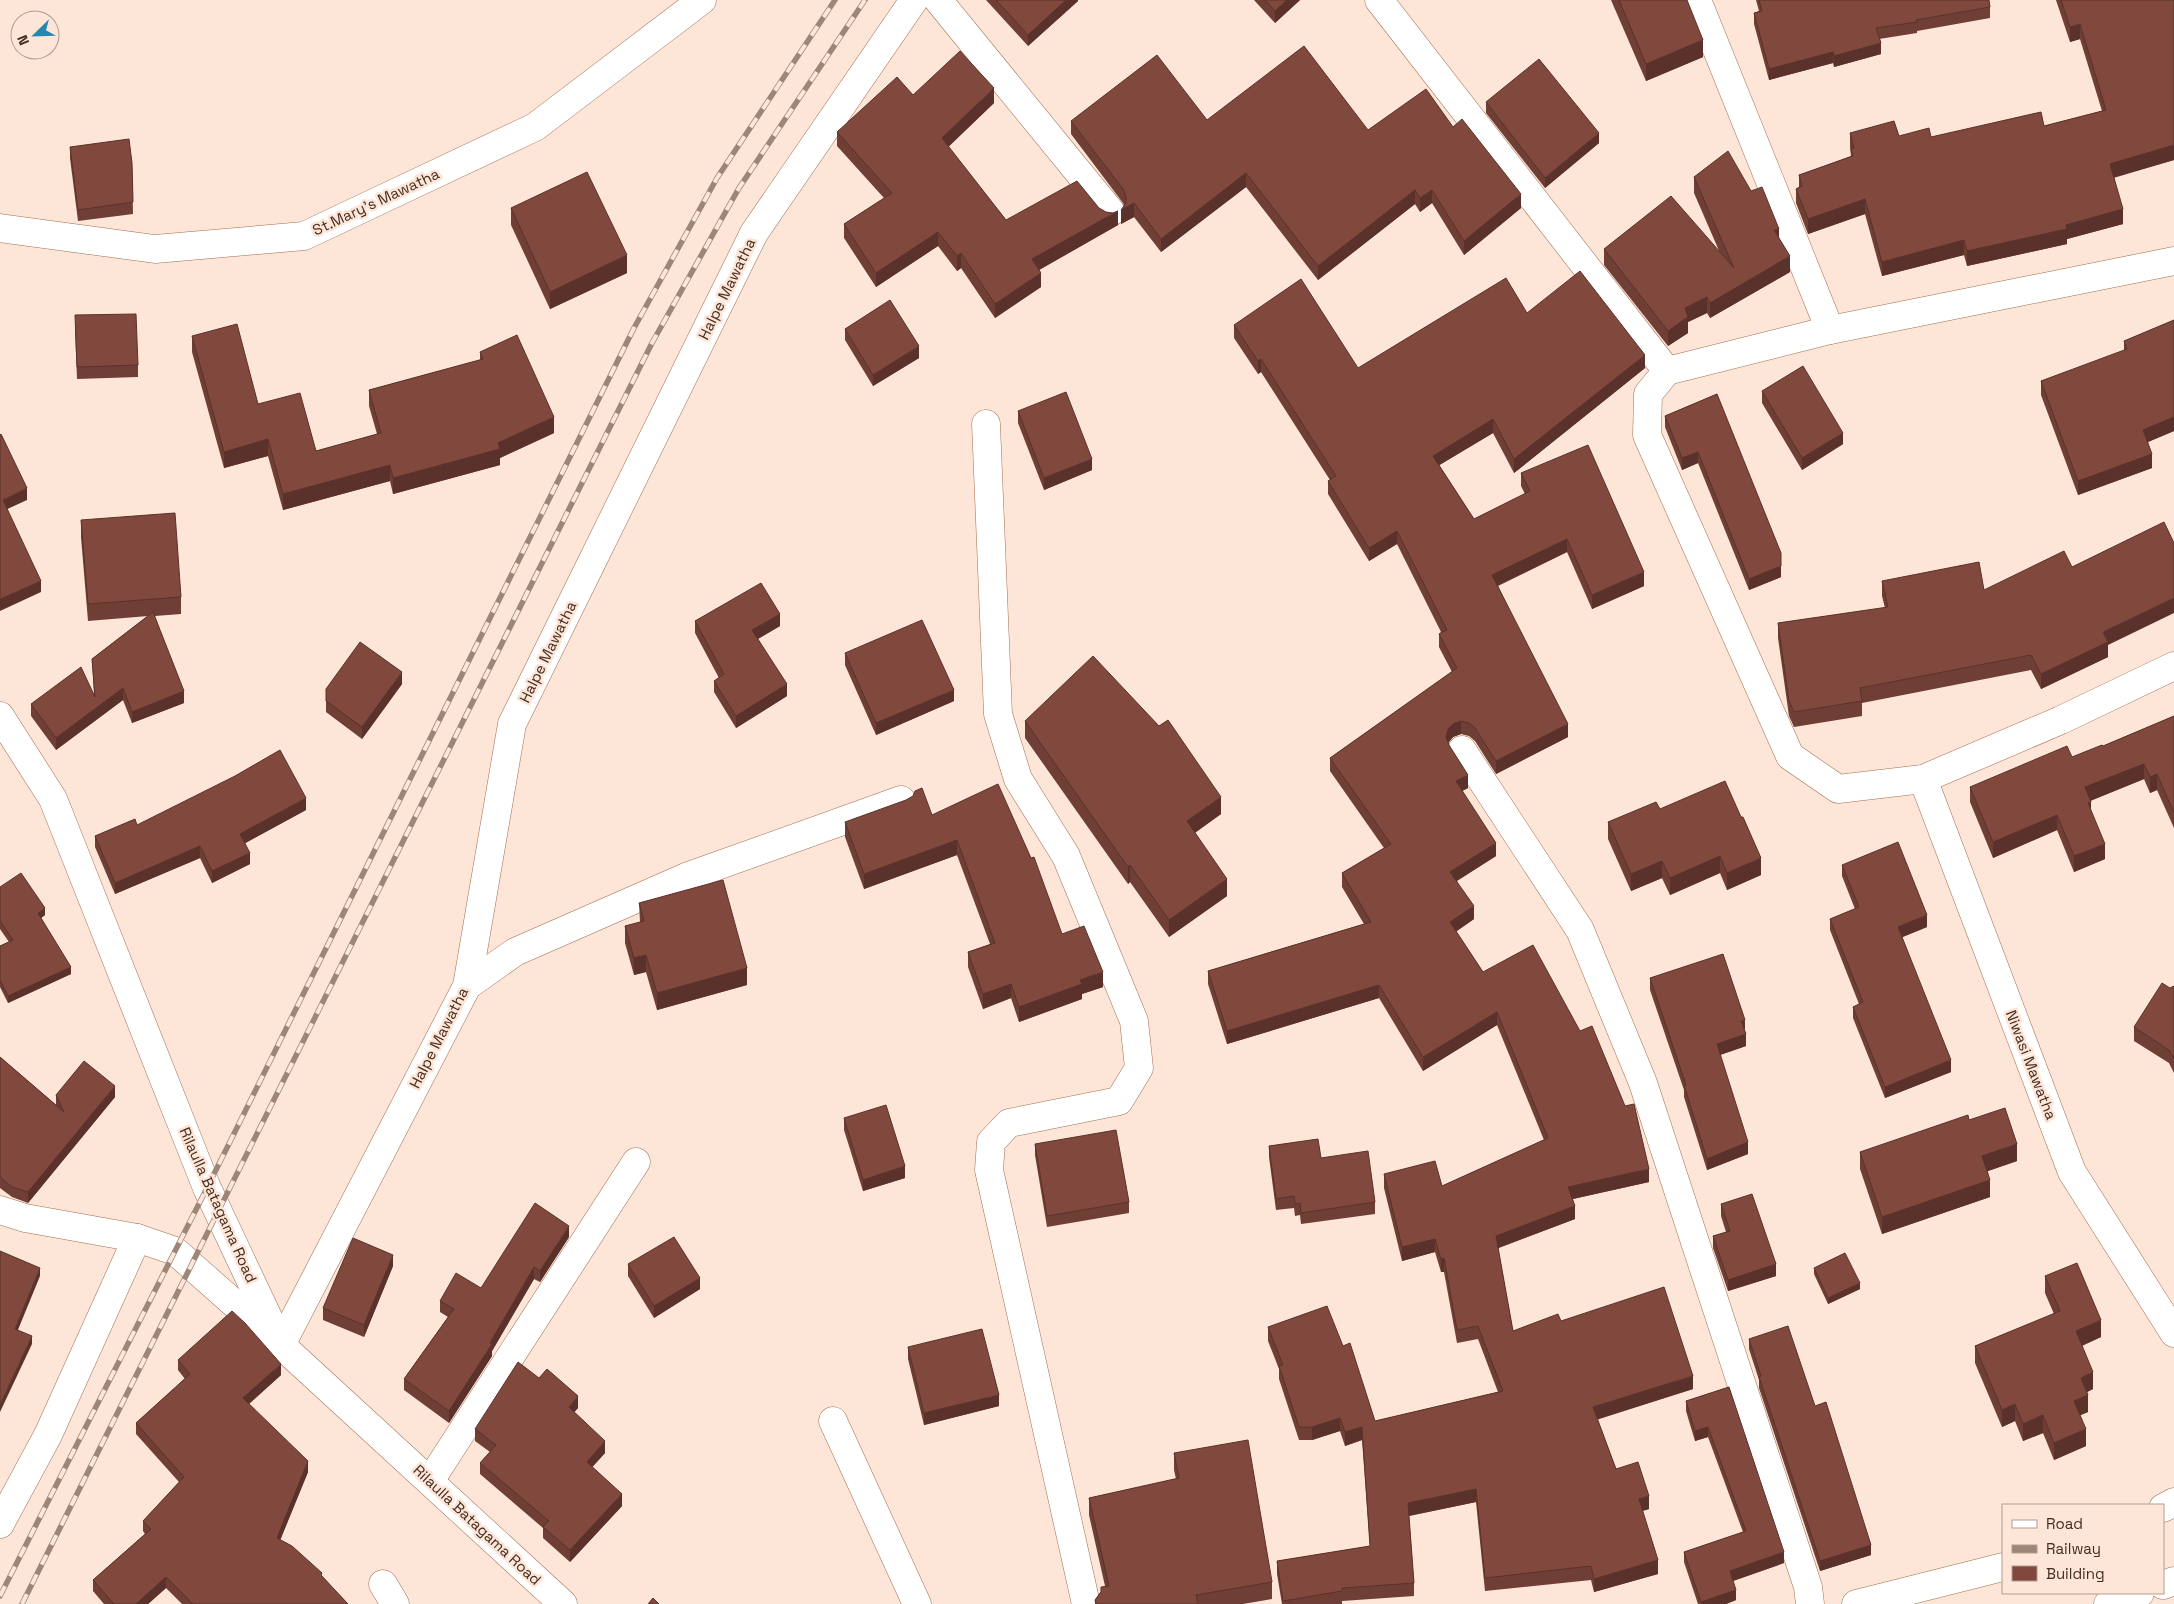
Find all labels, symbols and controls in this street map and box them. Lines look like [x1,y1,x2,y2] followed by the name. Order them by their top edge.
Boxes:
[10,10,60,60] north arrow
[13,32,33,48] text: N
[309,164,443,239] street label: St.Mary's Mawatha
[694,235,760,343] street label: Halpe Mawatha
[515,598,581,706] street label: Halpe Mawatha
[405,984,472,1091] street label: Halpe Mawatha
[2002,1007,2061,1123] street label: Niwasi Mawatha
[176,1124,261,1285] street label: Rilaulla Batagama Road
[409,1460,545,1589] street label: Rilaulla Batagama Road
[2002,1504,2164,1594] legend
[2046,1514,2083,1533] text: Road
[2046,1539,2101,1558] text: Railway
[2046,1564,2105,1583] text: Building

